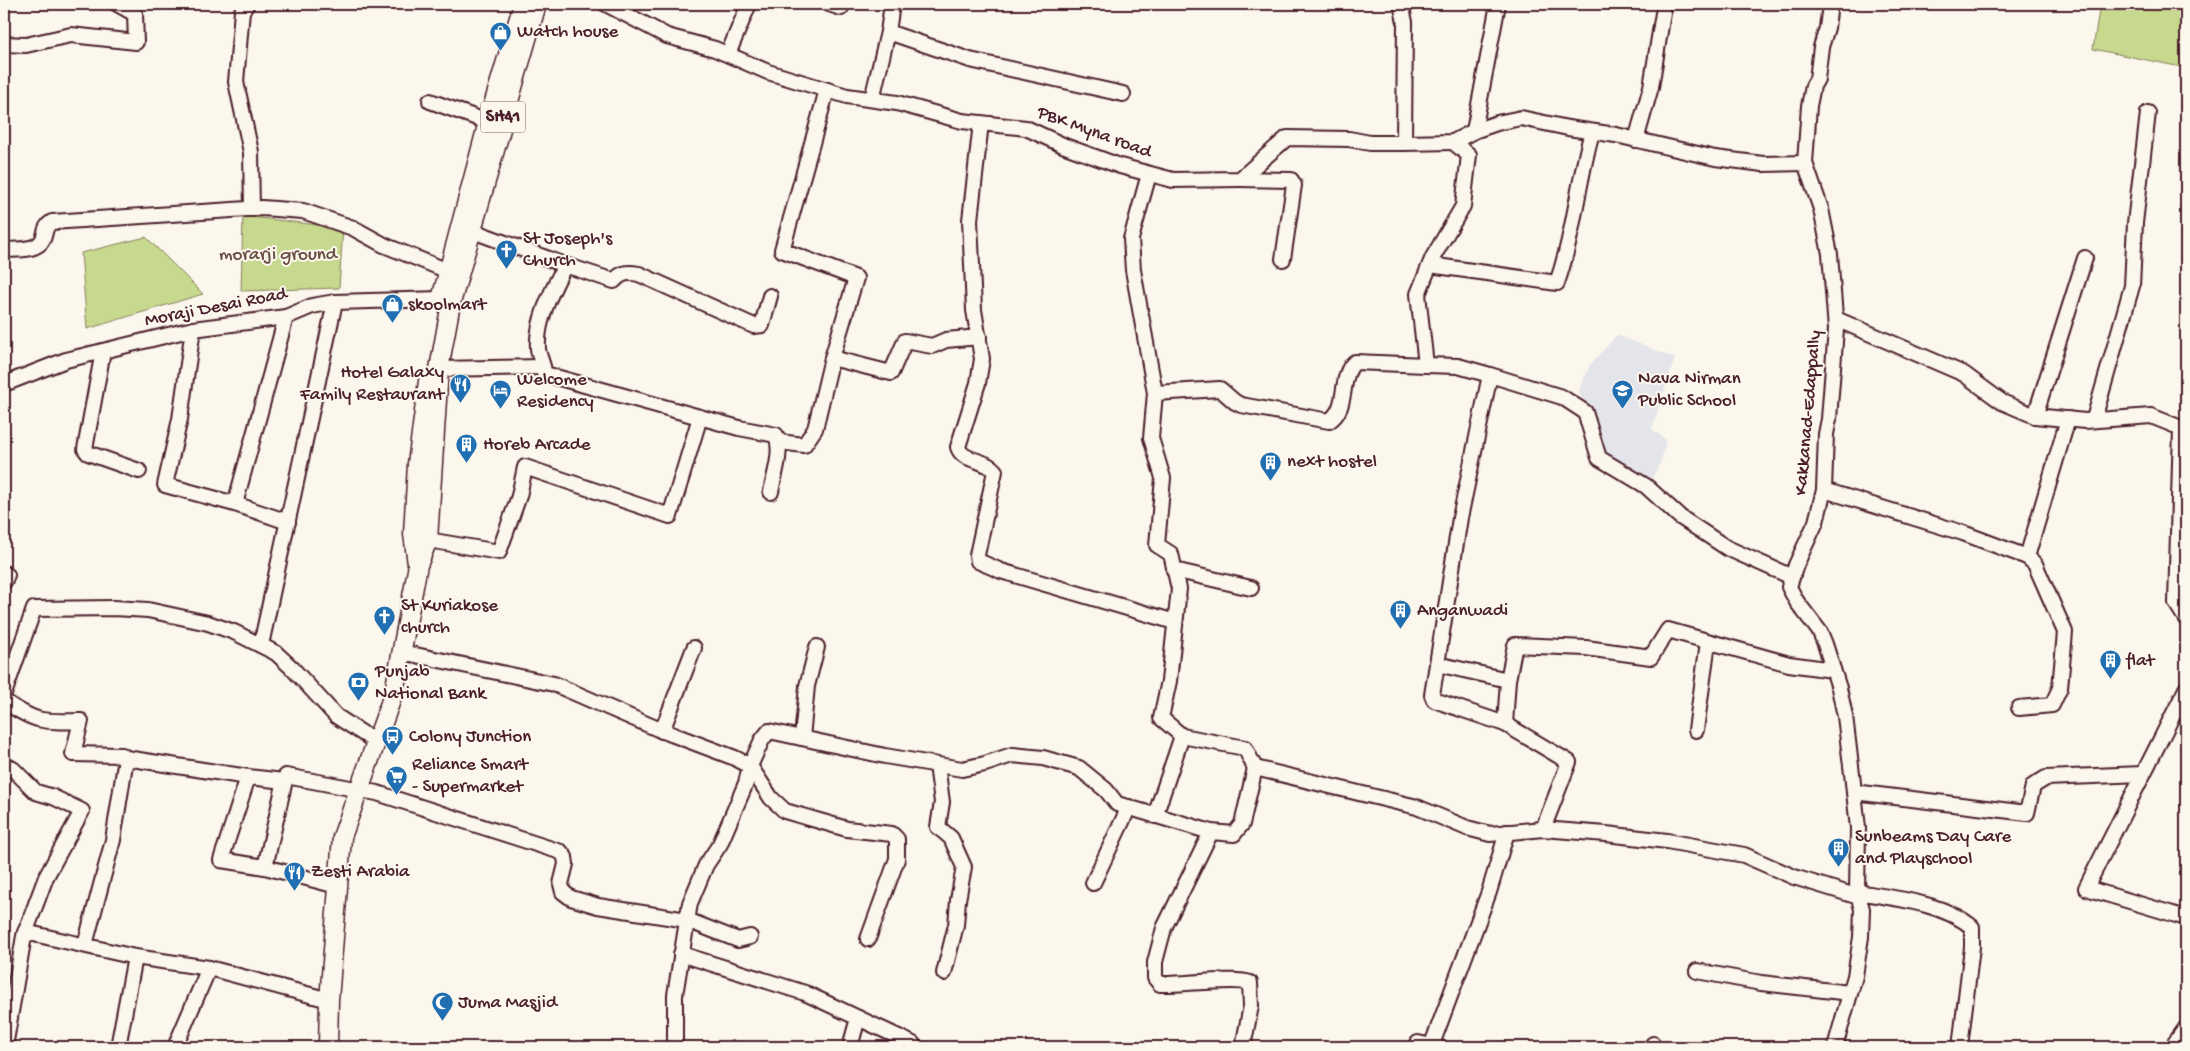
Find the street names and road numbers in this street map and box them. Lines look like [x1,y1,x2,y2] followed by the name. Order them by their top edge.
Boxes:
[480,101,526,132] road number: SH41
[1033,101,1156,165] street label: PBK Myna road
[143,283,291,333] street label: Moraji Desai Road
[1790,329,1828,497] street label: Kakkanad-Edappally

